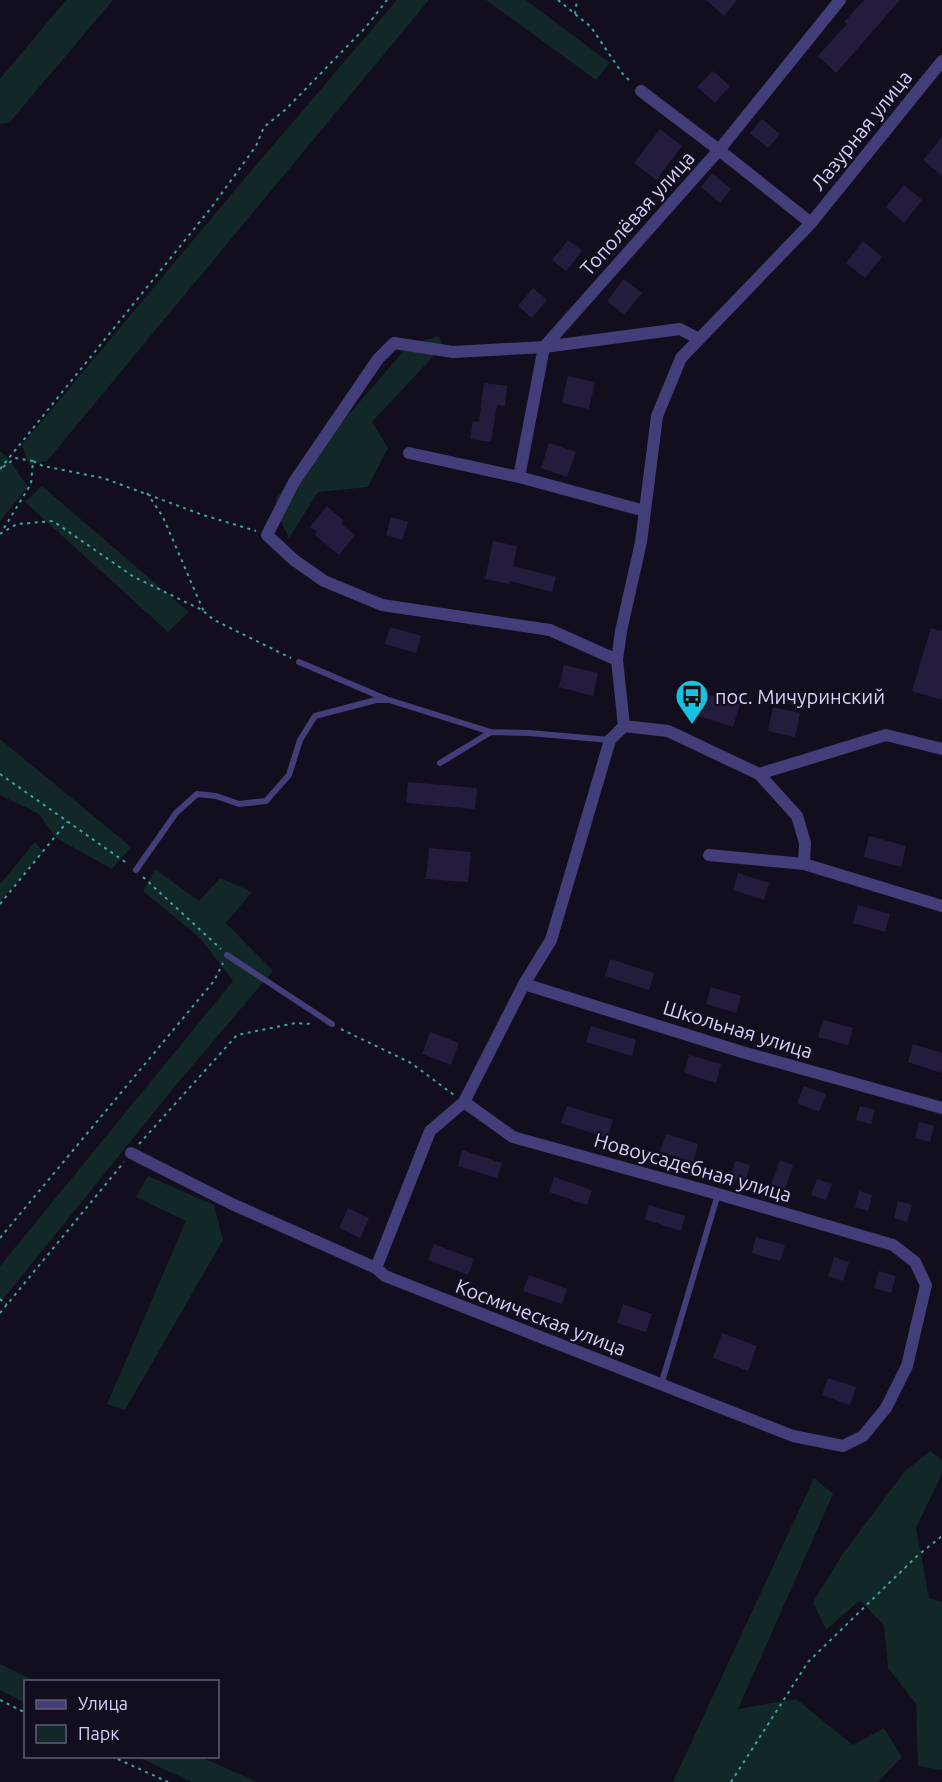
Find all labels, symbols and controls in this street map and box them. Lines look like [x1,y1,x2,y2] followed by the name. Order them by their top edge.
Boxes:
[806,66,916,194] street label: Лазурная улица
[575,146,699,280] street label: Тополёвая улица
[674,678,710,725] bus stop icon: пос. Мичуринский
[715,685,885,708] place label: пос. Мичуринский
[660,995,816,1063] street label: Школьная улица
[592,1128,794,1206] street label: Новоусадебная улица
[452,1274,630,1360] street label: Космическая улица
[24,1680,219,1758] legend
[78,1693,128,1713] text: Улица
[78,1723,119,1743] text: Парк

